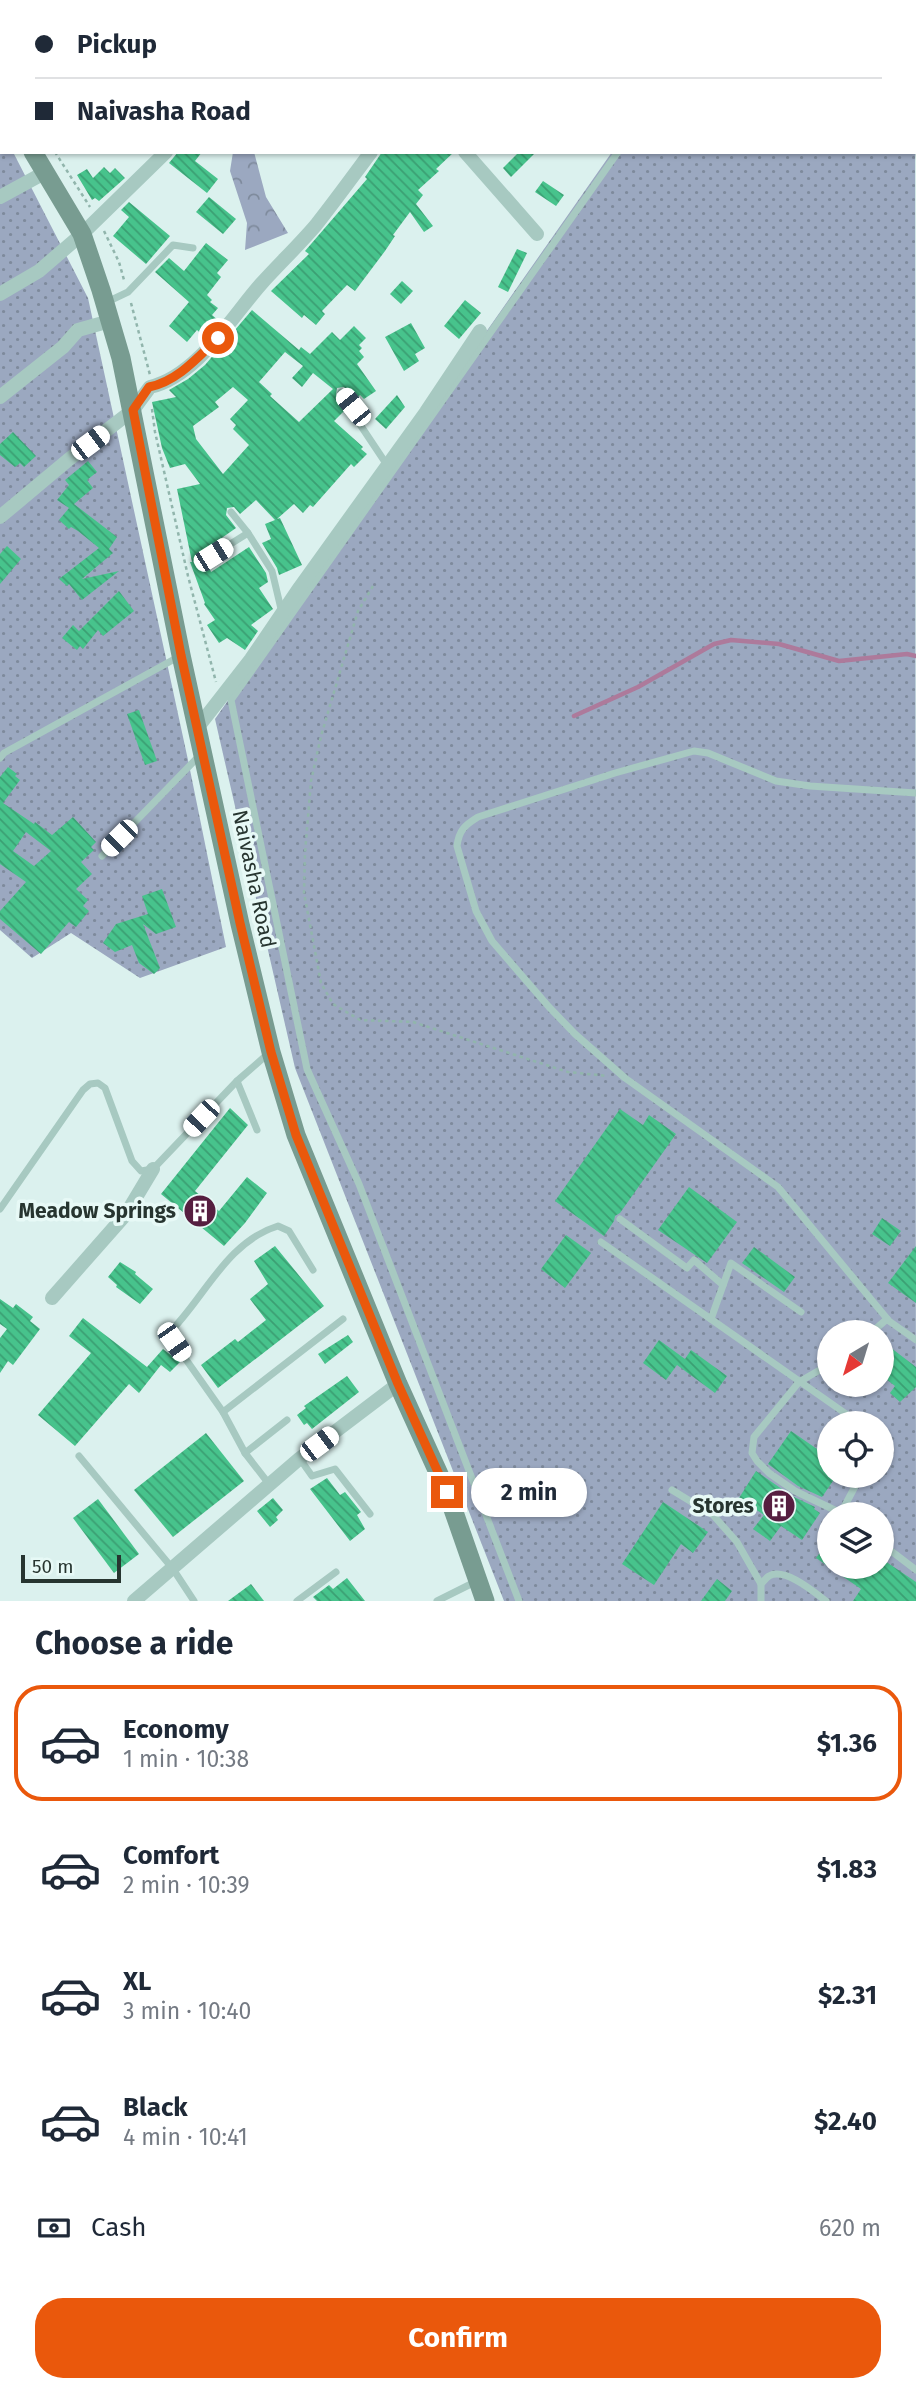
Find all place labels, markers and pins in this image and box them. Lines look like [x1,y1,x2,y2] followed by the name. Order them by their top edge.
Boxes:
[181,1192,219,1230] building icon: Meadow Springs
[19,1198,176,1224] place label: Meadow Springs
[760,1487,798,1525] building icon: Stores
[692,1493,754,1519] place label: Stores

